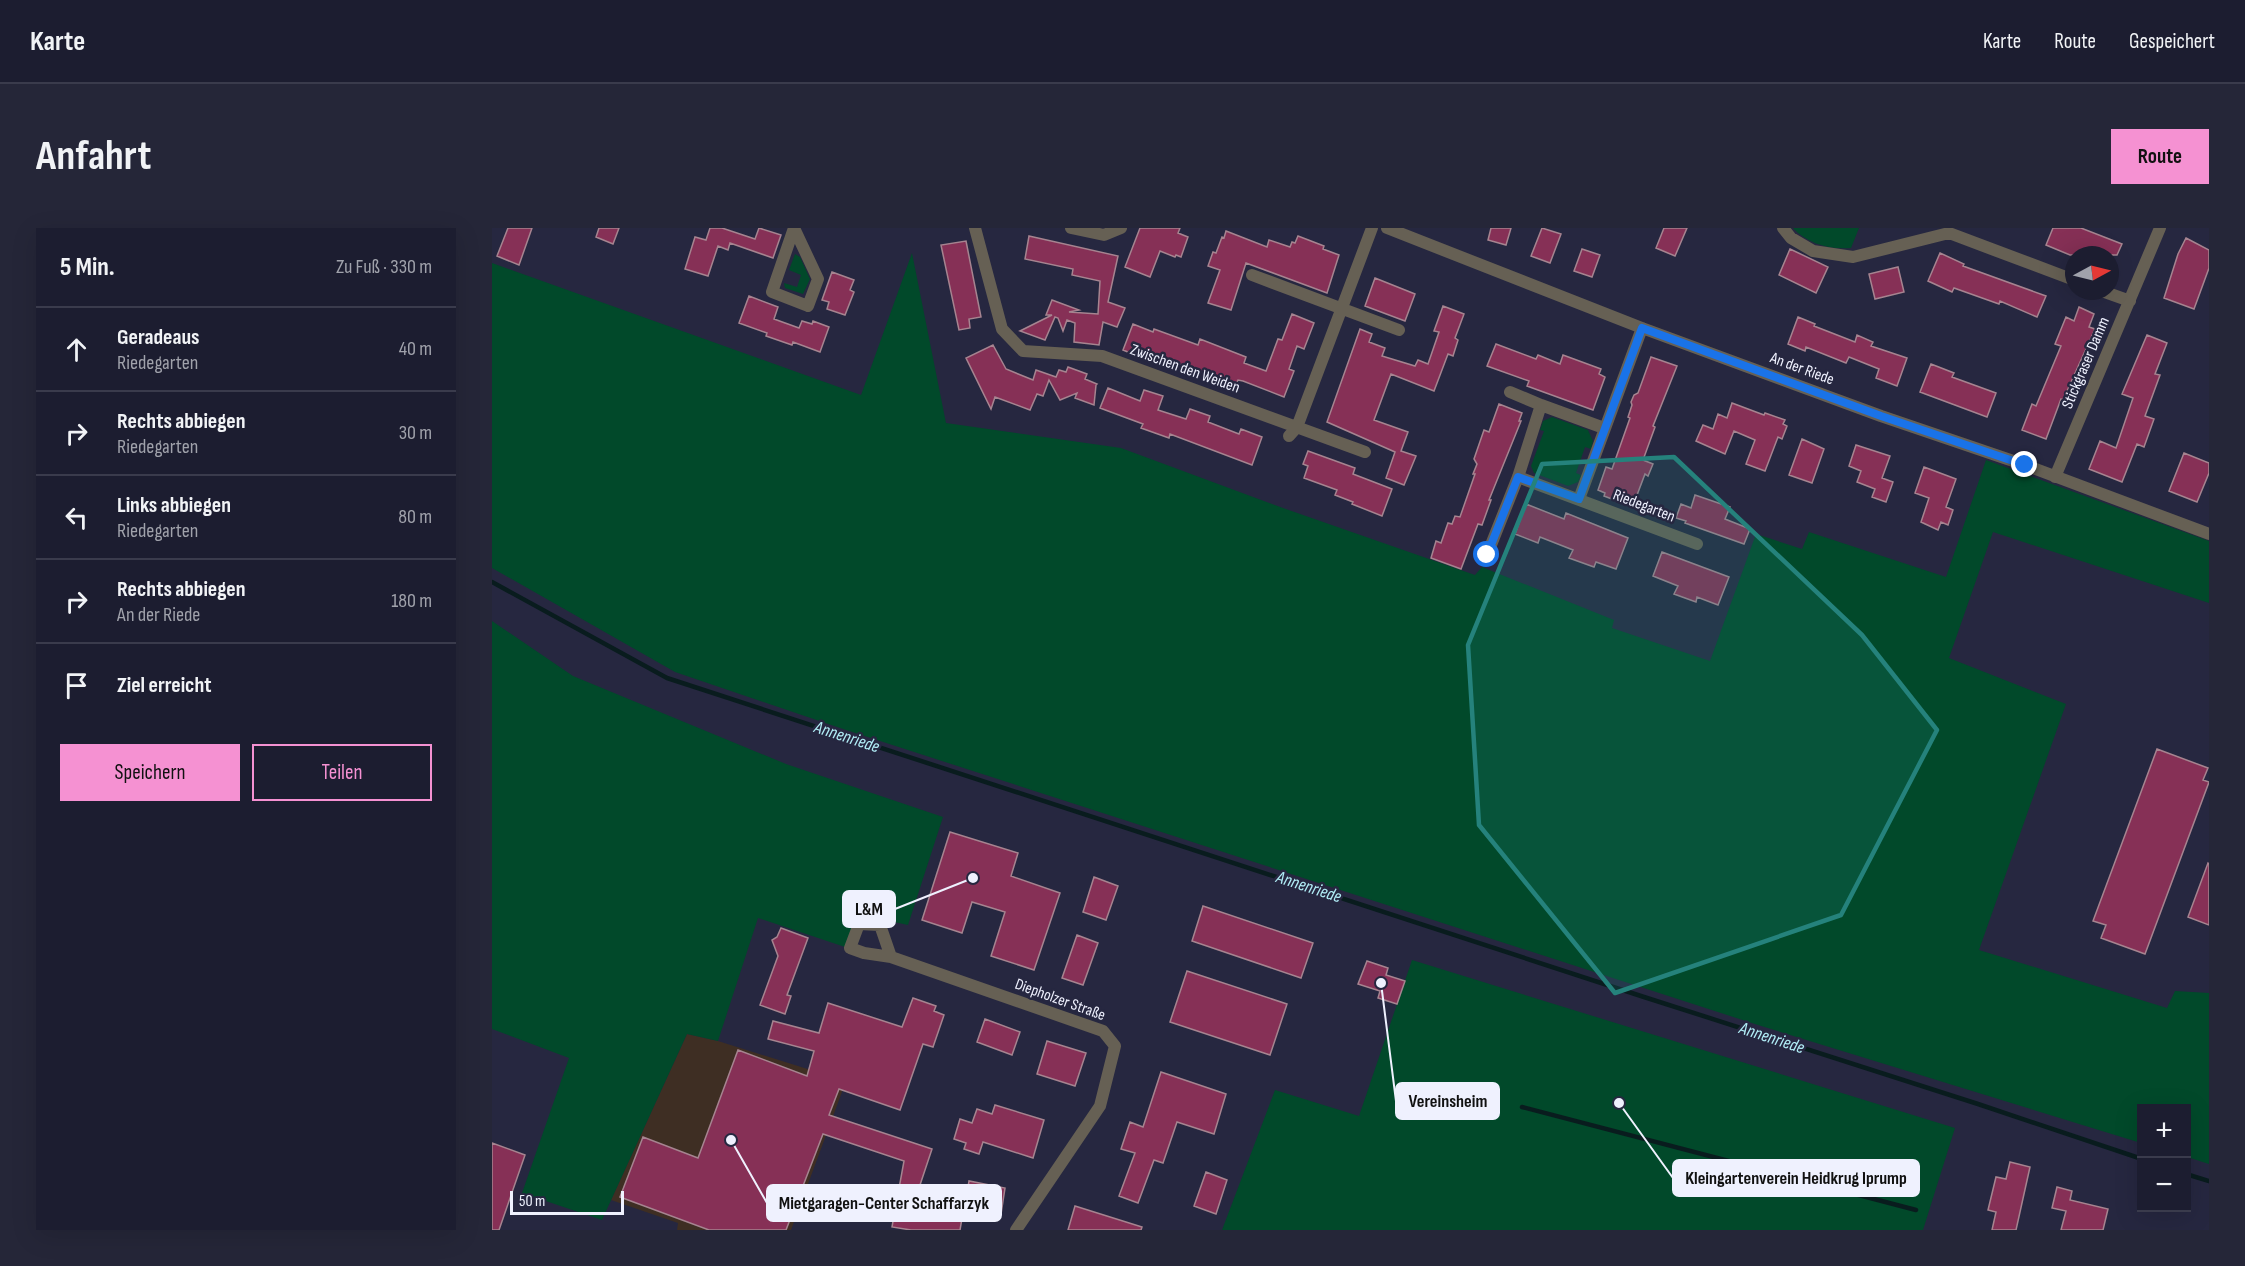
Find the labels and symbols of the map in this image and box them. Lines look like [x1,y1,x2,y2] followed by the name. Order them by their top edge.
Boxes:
[2065,246,2119,300] north arrow
[2058,314,2114,412] street label: Stickgraser Damm
[1128,340,1242,398] street label: Zwischen den Weiden
[1766,348,1837,389] street label: An der Riede
[2011,451,2037,477] route end
[1610,485,1678,527] street label: Riedegarten
[1473,541,1499,567] route start
[811,716,882,757] water label: Annenriede
[1273,866,1344,907] water label: Annenriede
[843,891,895,927] callout: L&M
[855,899,883,920] text: L&M
[1012,975,1108,1025] street label: Diepholzer Straße
[1736,1017,1807,1058] water label: Annenriede
[1396,1083,1499,1119] callout: Vereinsheim
[1409,1091,1487,1112] text: Vereinsheim
[1673,1160,1919,1196] callout: Kleingartenverein Heidkrug Iprump
[1685,1168,1907,1189] text: Kleingartenverein Heidkrug Iprump
[767,1185,1001,1221] callout: Mietgaragen-Center Schaffarzyk
[510,1188,624,1216] scale bar
[779,1193,990,1214] text: Mietgaragen-Center Schaffarzyk

